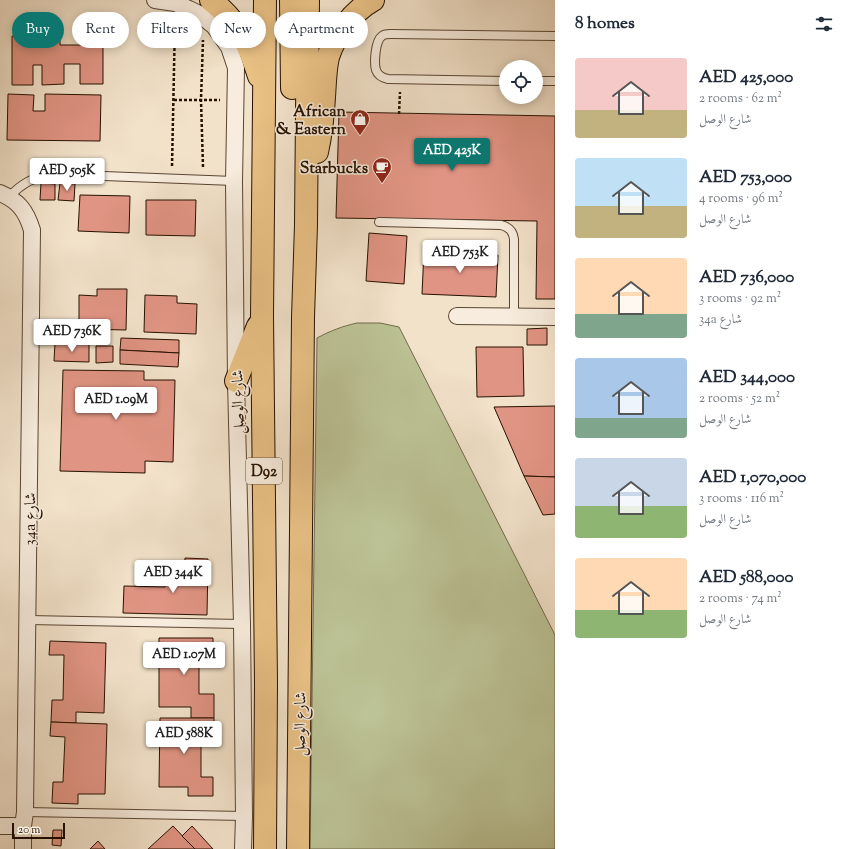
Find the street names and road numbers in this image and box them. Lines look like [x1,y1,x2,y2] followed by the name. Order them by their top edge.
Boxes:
[227,370,252,434] street label: شارع الوصل
[246,458,282,484] road number: D92
[20,492,43,546] street label: 34a شارع
[289,692,314,756] street label: شارع الوصل

